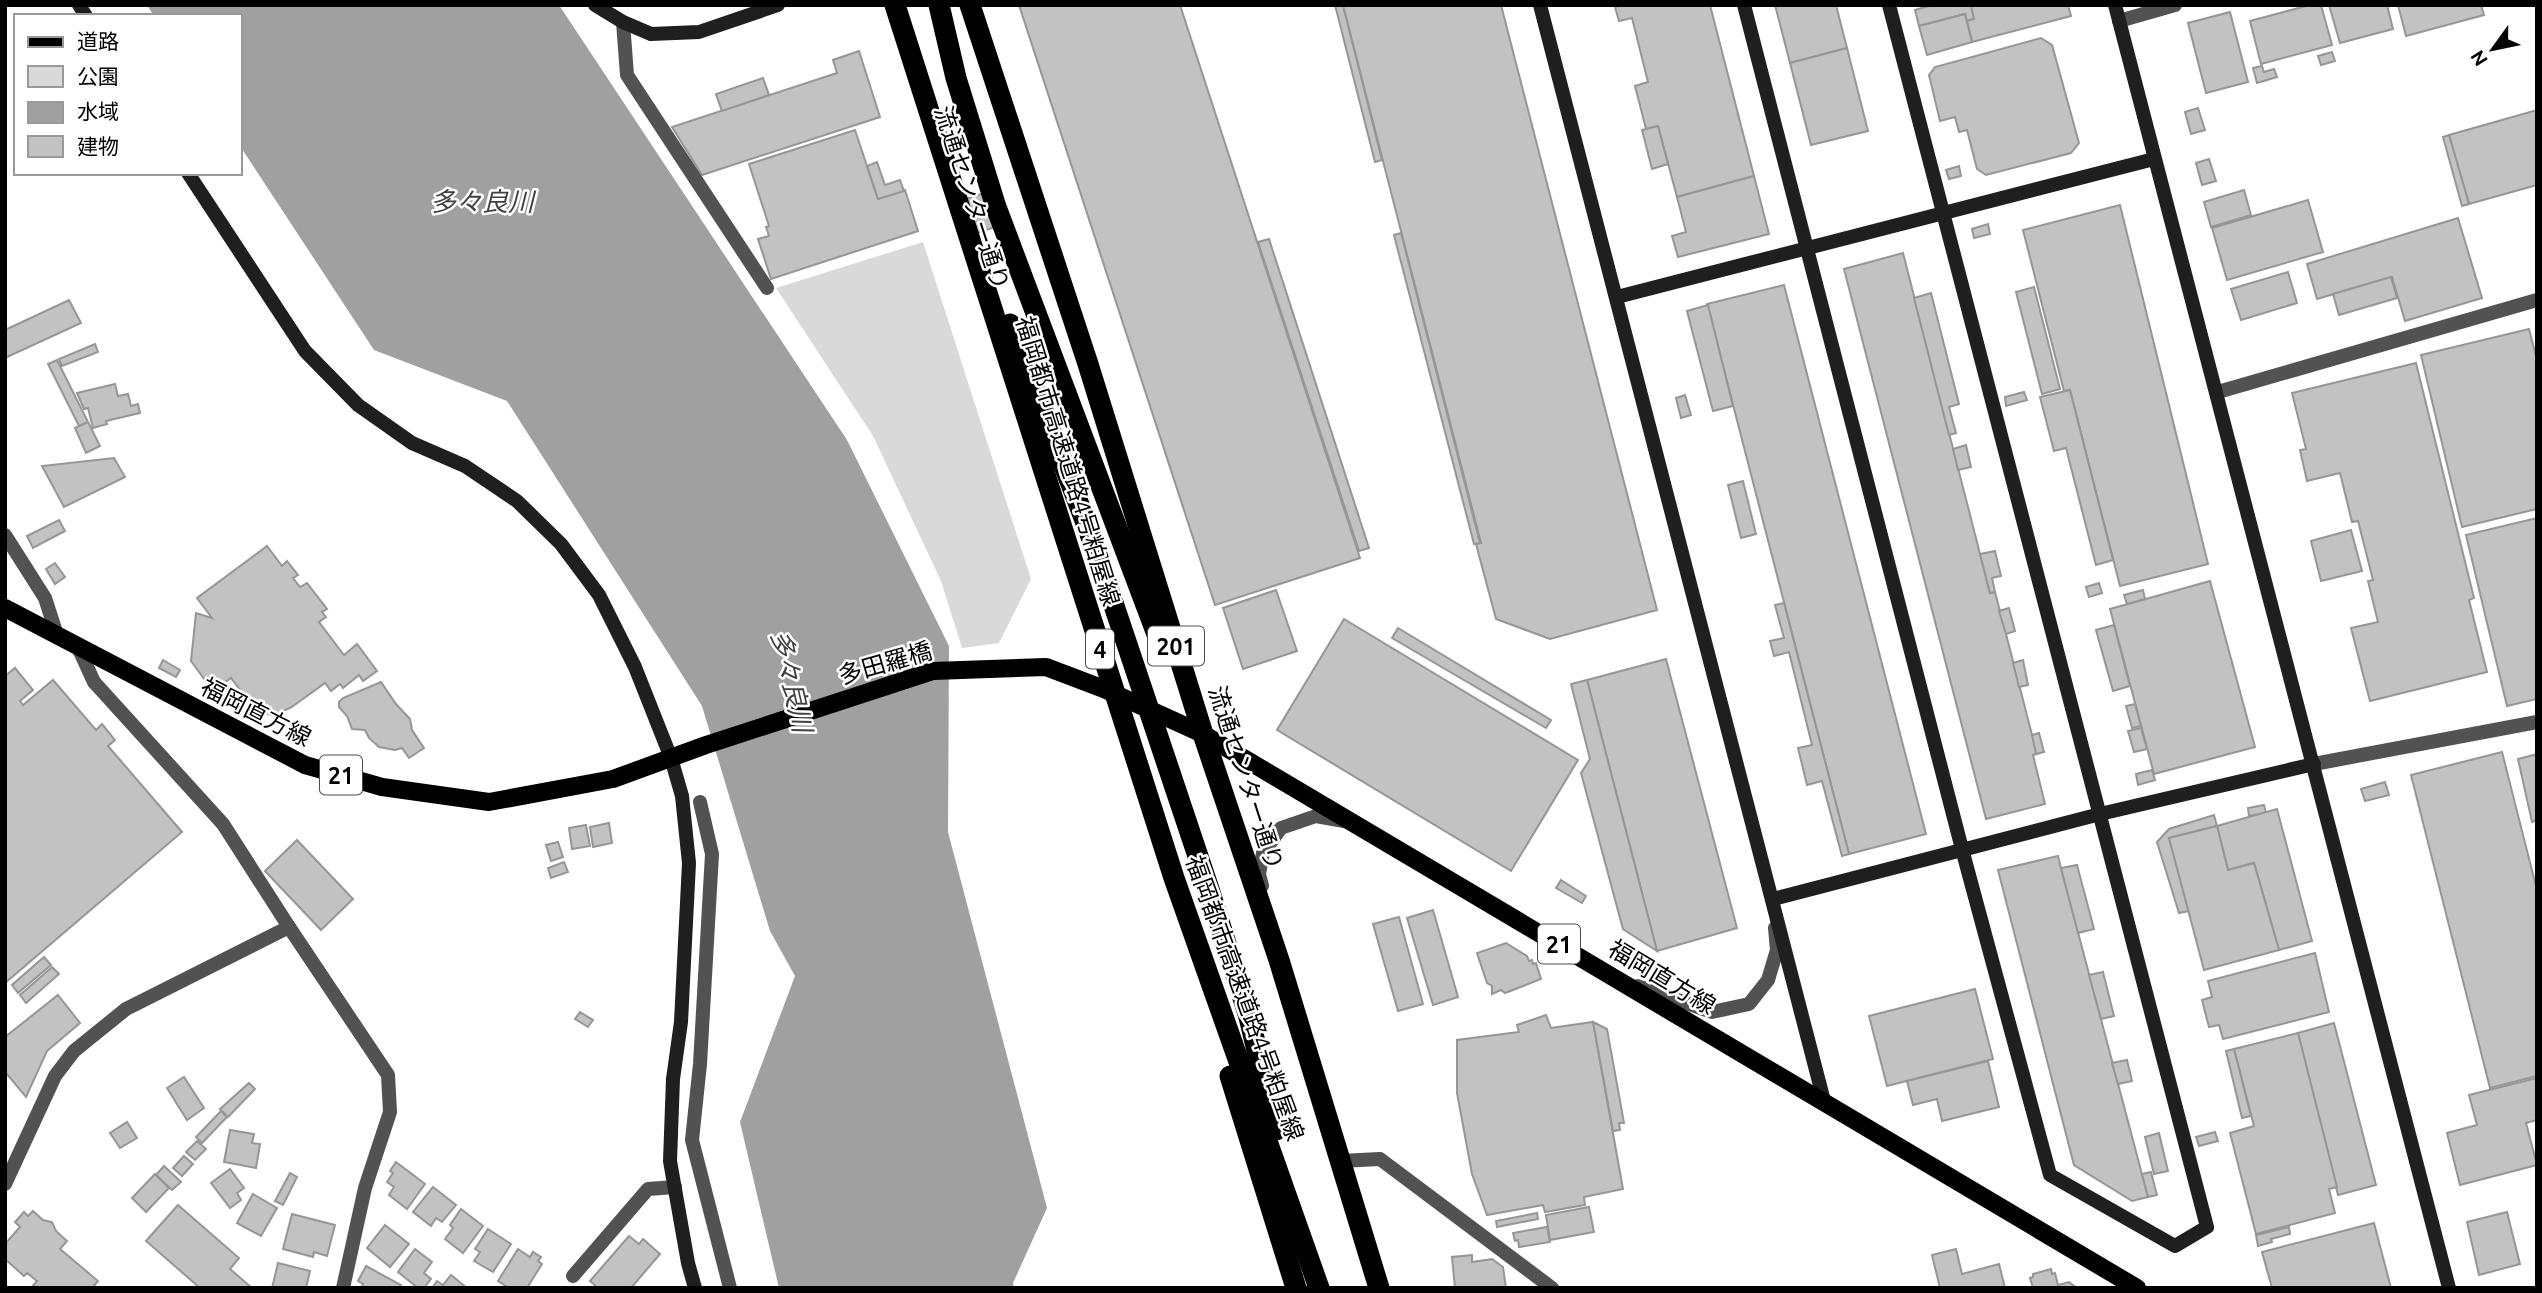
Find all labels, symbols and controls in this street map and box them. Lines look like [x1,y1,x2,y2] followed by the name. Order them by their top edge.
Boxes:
[14,14,242,175] legend
[2458,14,2528,84] north arrow
[77,29,119,53] text: 道路
[2466,46,2492,70] text: N
[77,64,119,88] text: 公園
[77,99,119,123] text: 水域
[929,103,1015,293] street label: 流通センター通り
[77,134,119,158] text: 建物
[430,187,537,216] water label: 多々良川
[1011,313,1125,609] street label: 福岡都市高速道路4号粕屋線
[1148,626,1204,666] road number: 201
[766,627,818,738] water label: 多々良川
[1086,629,1114,668] road number: 4
[835,637,935,689] street label: 多田羅橋
[196,673,316,751] street label: 福岡直方線
[1203,683,1289,873] street label: 流通センター通り
[320,755,362,794] road number: 21
[1181,852,1309,1144] street label: 福岡都市高速道路4号粕屋線
[1538,925,1580,964] road number: 21
[1604,935,1720,1019] street label: 福岡直方線

